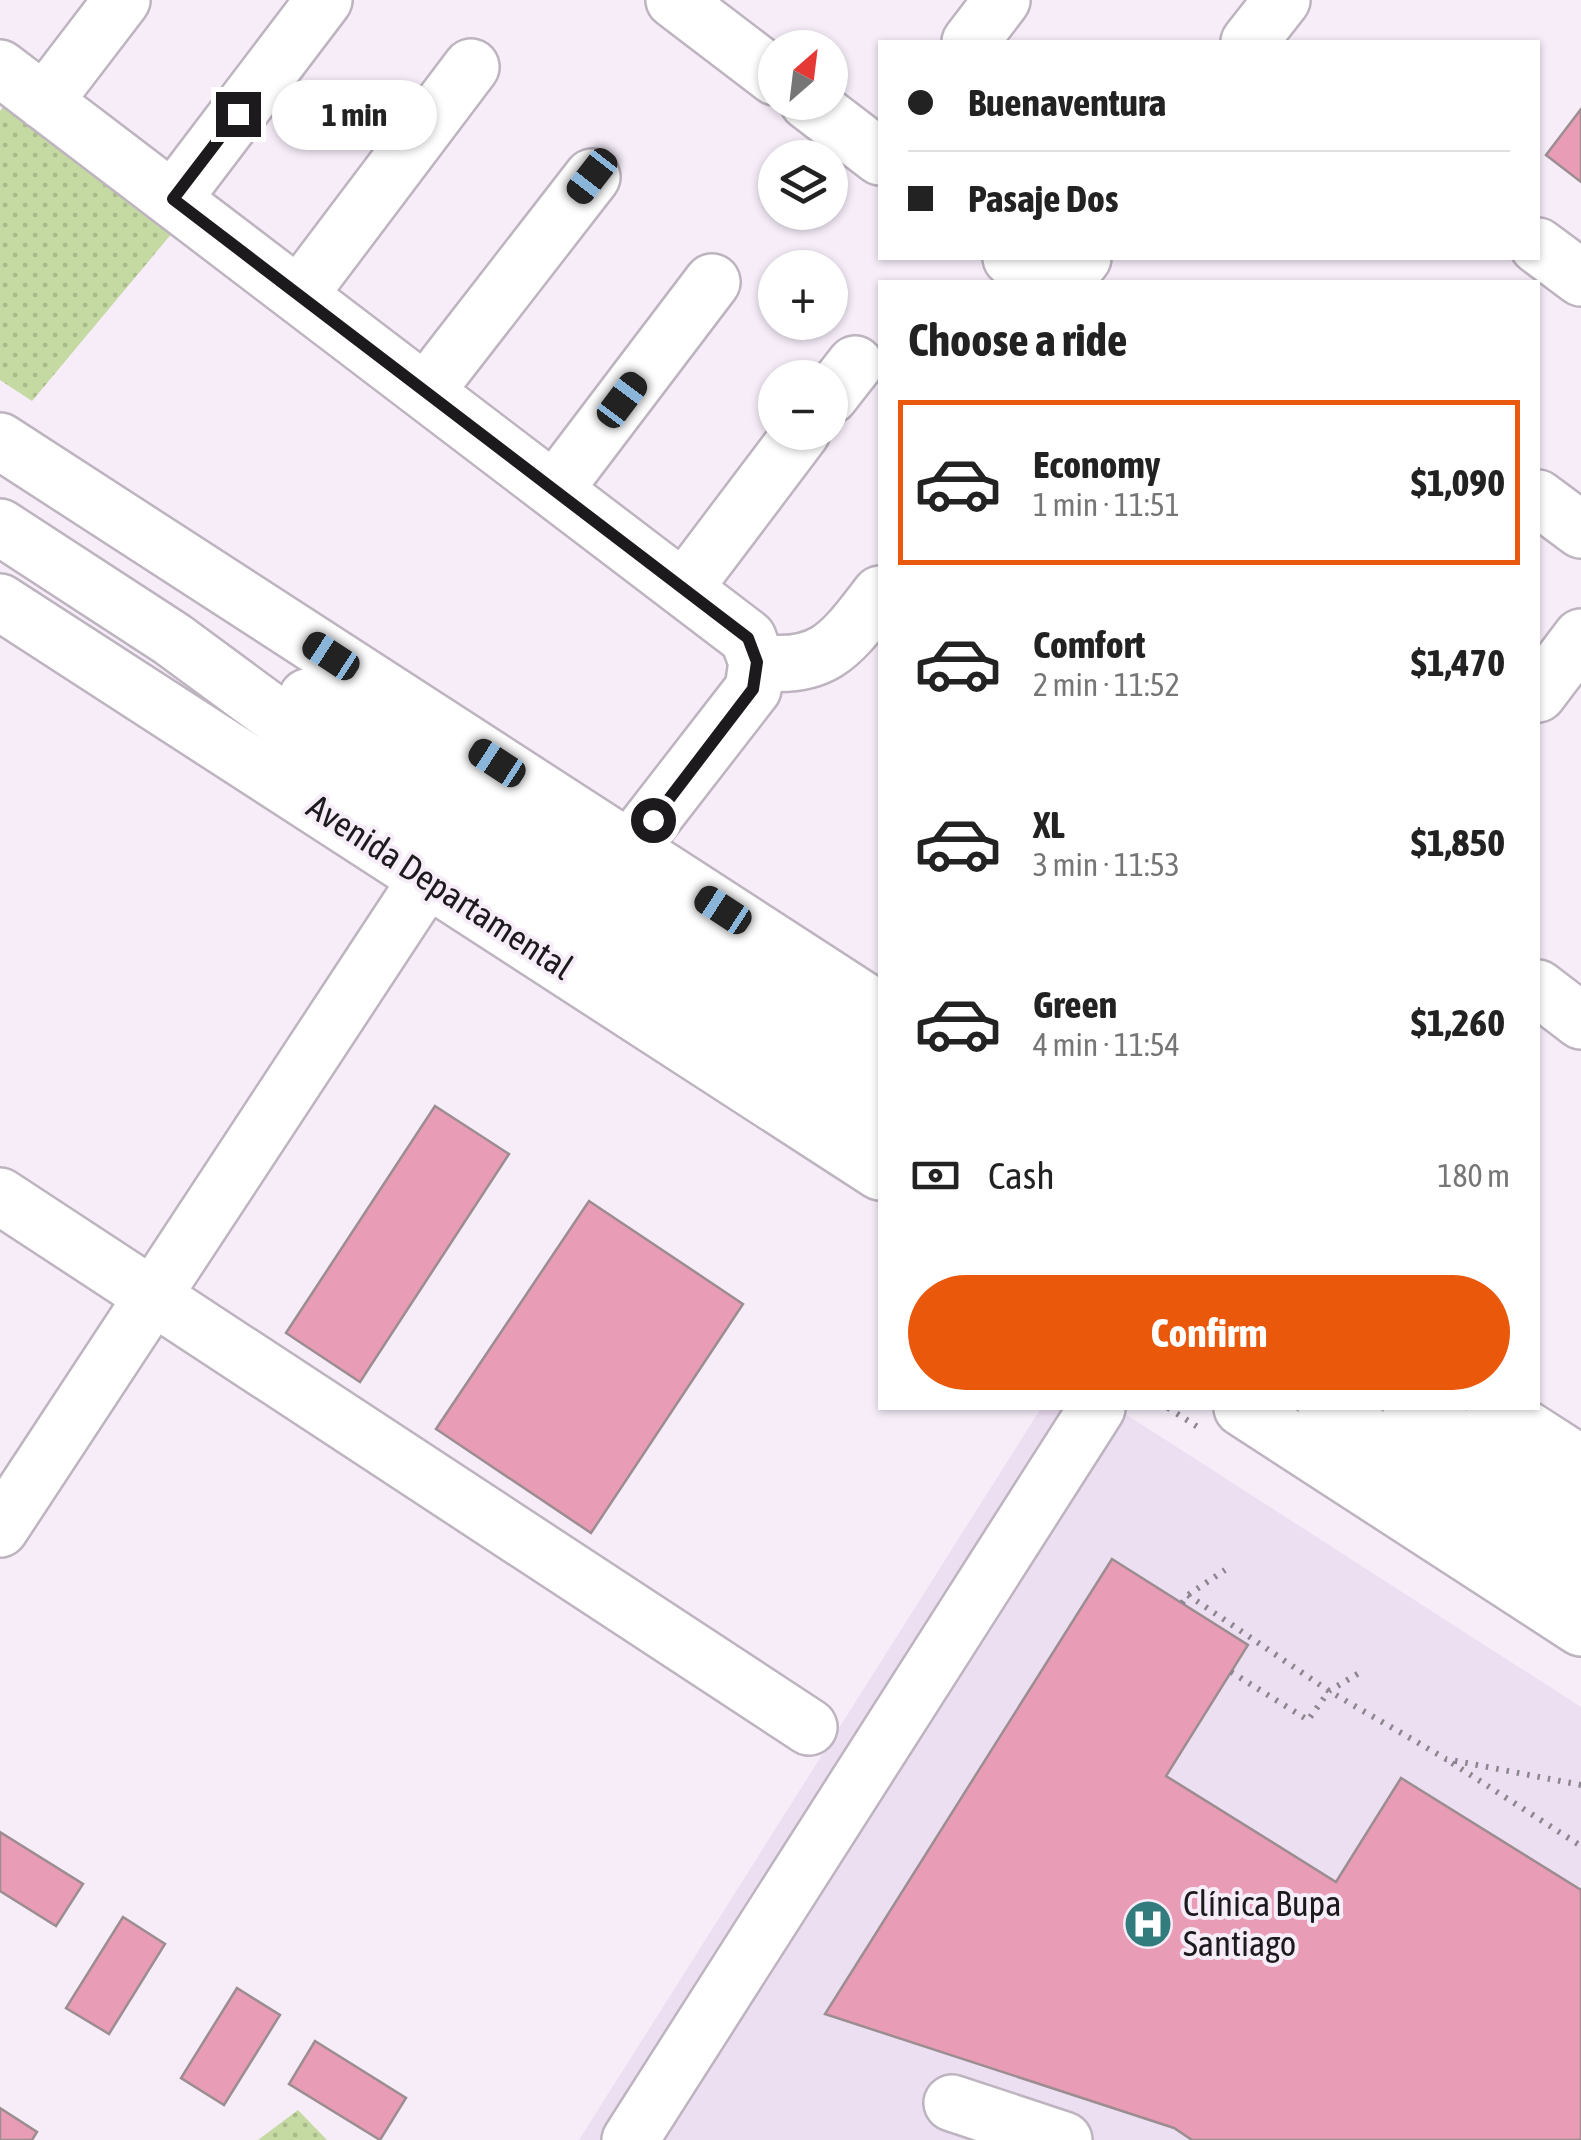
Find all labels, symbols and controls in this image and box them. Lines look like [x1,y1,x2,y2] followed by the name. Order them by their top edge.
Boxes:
[758,30,848,120] north arrow
[758,30,848,450] map controls
[273,79,438,149] callout: 1 min
[968,81,1166,124] text: Buenaventura
[216,92,261,137] route end
[322,96,387,133] text: 1 min
[758,140,848,230] button: layers
[562,143,622,209] car
[968,177,1118,220] text: Pasaje Dos
[758,250,848,340] button: +
[908,314,1127,366] text: Choose a ride
[758,360,848,450] button: −
[592,367,652,433] car
[913,438,1003,528] icon: car
[1033,443,1160,486] text: Economy
[1411,461,1505,504] text: $1,090
[1033,486,1180,523] text: 1 min · 11:51
[913,618,1003,708] icon: car
[1033,623,1145,666] text: Comfort
[298,627,364,685] car
[1411,641,1505,684] text: $1,470
[1033,666,1180,703] text: 2 min · 11:52
[464,734,530,792] car
[300,785,581,987] street label: Avenida Departamental
[631,798,676,843] route start
[913,798,1003,888] icon: car
[1033,803,1065,846] text: XL
[1411,821,1505,864] text: $1,850
[1033,846,1180,883] text: 3 min · 11:53
[690,881,756,939] car
[913,978,1003,1068] icon: car
[1033,983,1117,1026] text: Green
[1411,1001,1505,1044] text: $1,260
[1033,1026,1180,1063] text: 4 min · 11:54
[908,1148,963,1203] icon: cash
[988,1154,1055,1197] text: Cash
[1437,1157,1510,1194] text: 180 m
[908,1275,1510,1390] button: Confirm
[1183,1883,1341,1963] place label: Clínica Bupa Santiago
[1122,1898,1174,1950] hospital icon: Clínica Bupa Santiago

